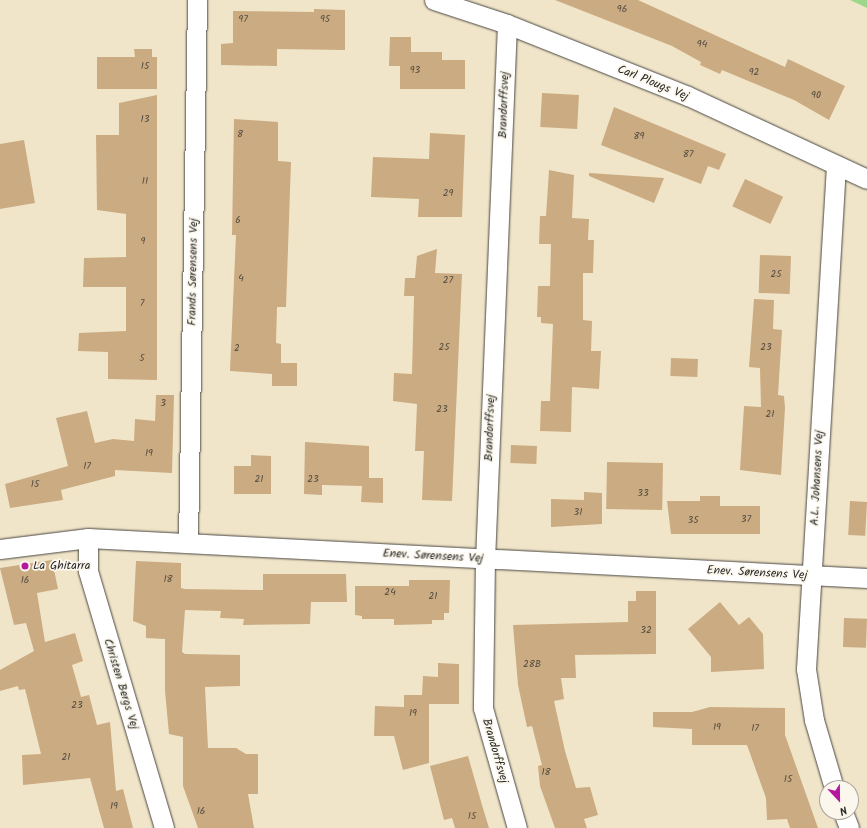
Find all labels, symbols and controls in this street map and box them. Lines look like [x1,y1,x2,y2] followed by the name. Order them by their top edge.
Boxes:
[617,4,627,16] house number: 96
[238,14,248,26] house number: 97
[320,14,330,26] house number: 95
[697,39,707,51] house number: 94
[141,61,149,73] house number: 15
[615,62,691,104] street label: Carl Plougs Vej
[410,65,420,77] house number: 93
[749,67,759,79] house number: 92
[496,71,512,139] street label: Brandorffsvej
[811,90,821,102] house number: 90
[141,114,149,126] house number: 13
[237,129,243,141] house number: 8
[634,131,644,143] house number: 89
[683,149,693,161] house number: 87
[142,176,148,188] house number: 11
[443,188,453,200] house number: 29
[235,215,241,227] house number: 6
[185,218,201,326] street label: Frands Sørensens Vej
[141,236,145,248] house number: 9
[770,269,782,281] house number: 25
[238,273,244,285] house number: 4
[443,275,453,287] house number: 27
[140,298,144,310] house number: 7
[438,342,450,354] house number: 25
[760,342,772,354] house number: 23
[234,343,240,355] house number: 2
[139,353,145,365] house number: 5
[482,394,498,462] street label: Brandorffsvej
[160,398,166,410] house number: 3
[436,404,448,416] house number: 23
[766,409,774,421] house number: 21
[807,430,827,526] street label: A.L. Johansens Vej
[145,448,153,460] house number: 19
[83,461,91,473] house number: 17
[255,474,263,486] house number: 21
[307,474,319,486] house number: 23
[31,479,39,491] house number: 15
[637,488,649,500] house number: 33
[574,507,582,519] house number: 31
[741,514,751,526] house number: 37
[687,515,699,527] house number: 35
[382,546,484,566] street label: Enev. Sørensens Vej
[33,559,90,573] place label: La Ghitarra
[20,561,30,571] marker: La Ghitarra
[706,563,808,583] street label: Enev. Sørensens Vej
[163,574,173,586] house number: 18
[21,575,29,587] house number: 16
[384,587,396,599] house number: 24
[429,591,437,603] house number: 21
[640,625,652,637] house number: 32
[100,637,142,731] street label: Christen Bergs Vej
[523,659,541,671] house number: 28B
[71,700,83,712] house number: 23
[409,708,417,720] house number: 19
[479,717,511,785] street label: Brandorffsvej
[713,722,721,734] house number: 19
[751,723,759,735] house number: 17
[62,752,70,764] house number: 21
[541,767,551,779] house number: 18
[784,774,792,786] house number: 15
[819,780,859,820] north arrow
[110,801,118,813] house number: 19
[837,801,850,820] text: N
[197,806,205,818] house number: 16
[468,811,476,823] house number: 15

